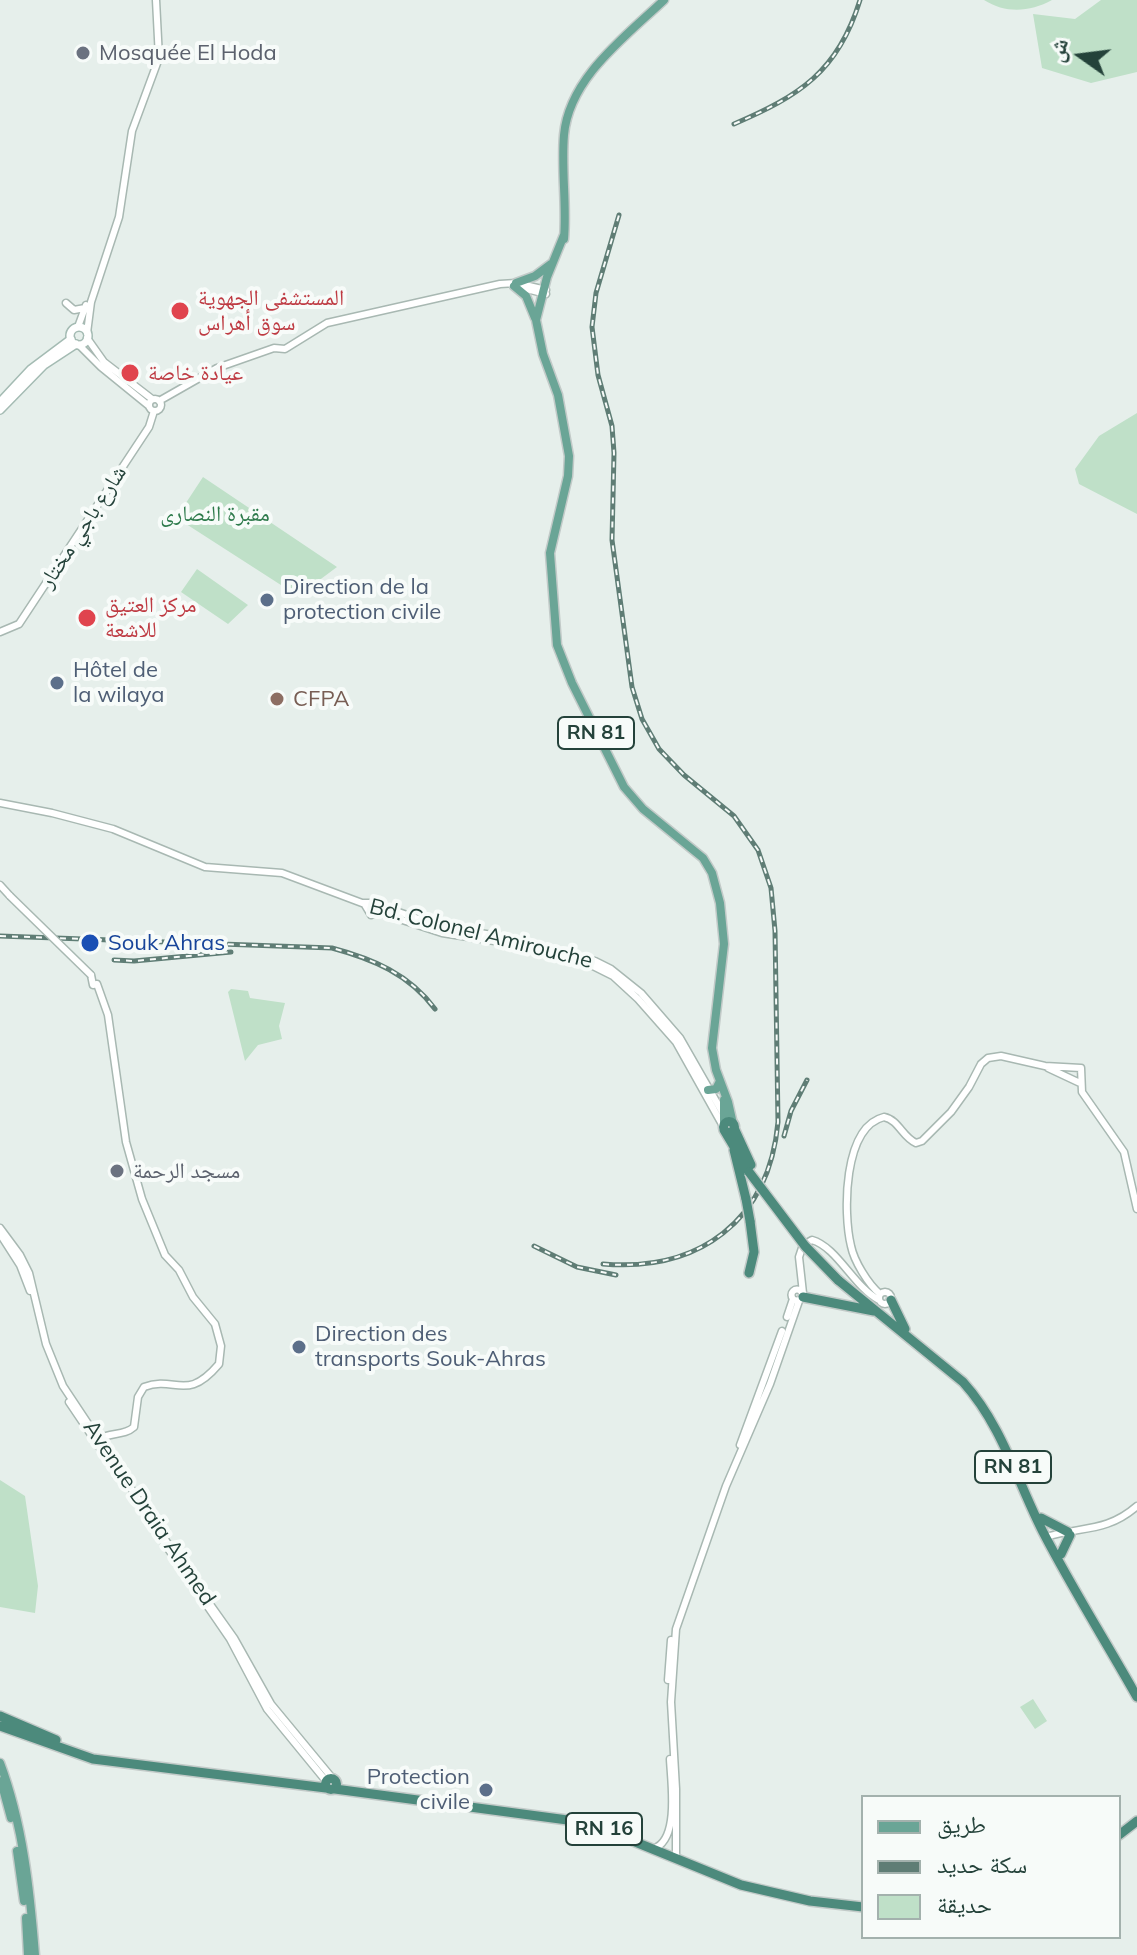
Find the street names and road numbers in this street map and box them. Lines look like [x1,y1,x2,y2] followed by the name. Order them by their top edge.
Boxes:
[34,461,132,593] street label: شارع باجي مختار
[558,717,634,749] road number: RN 81
[367,893,595,975] street label: Bd. Colonel Amirouche
[77,1415,221,1611] street label: Avenue Draia Ahmed
[975,1451,1051,1483] road number: RN 81
[566,1813,642,1845] road number: RN 16

